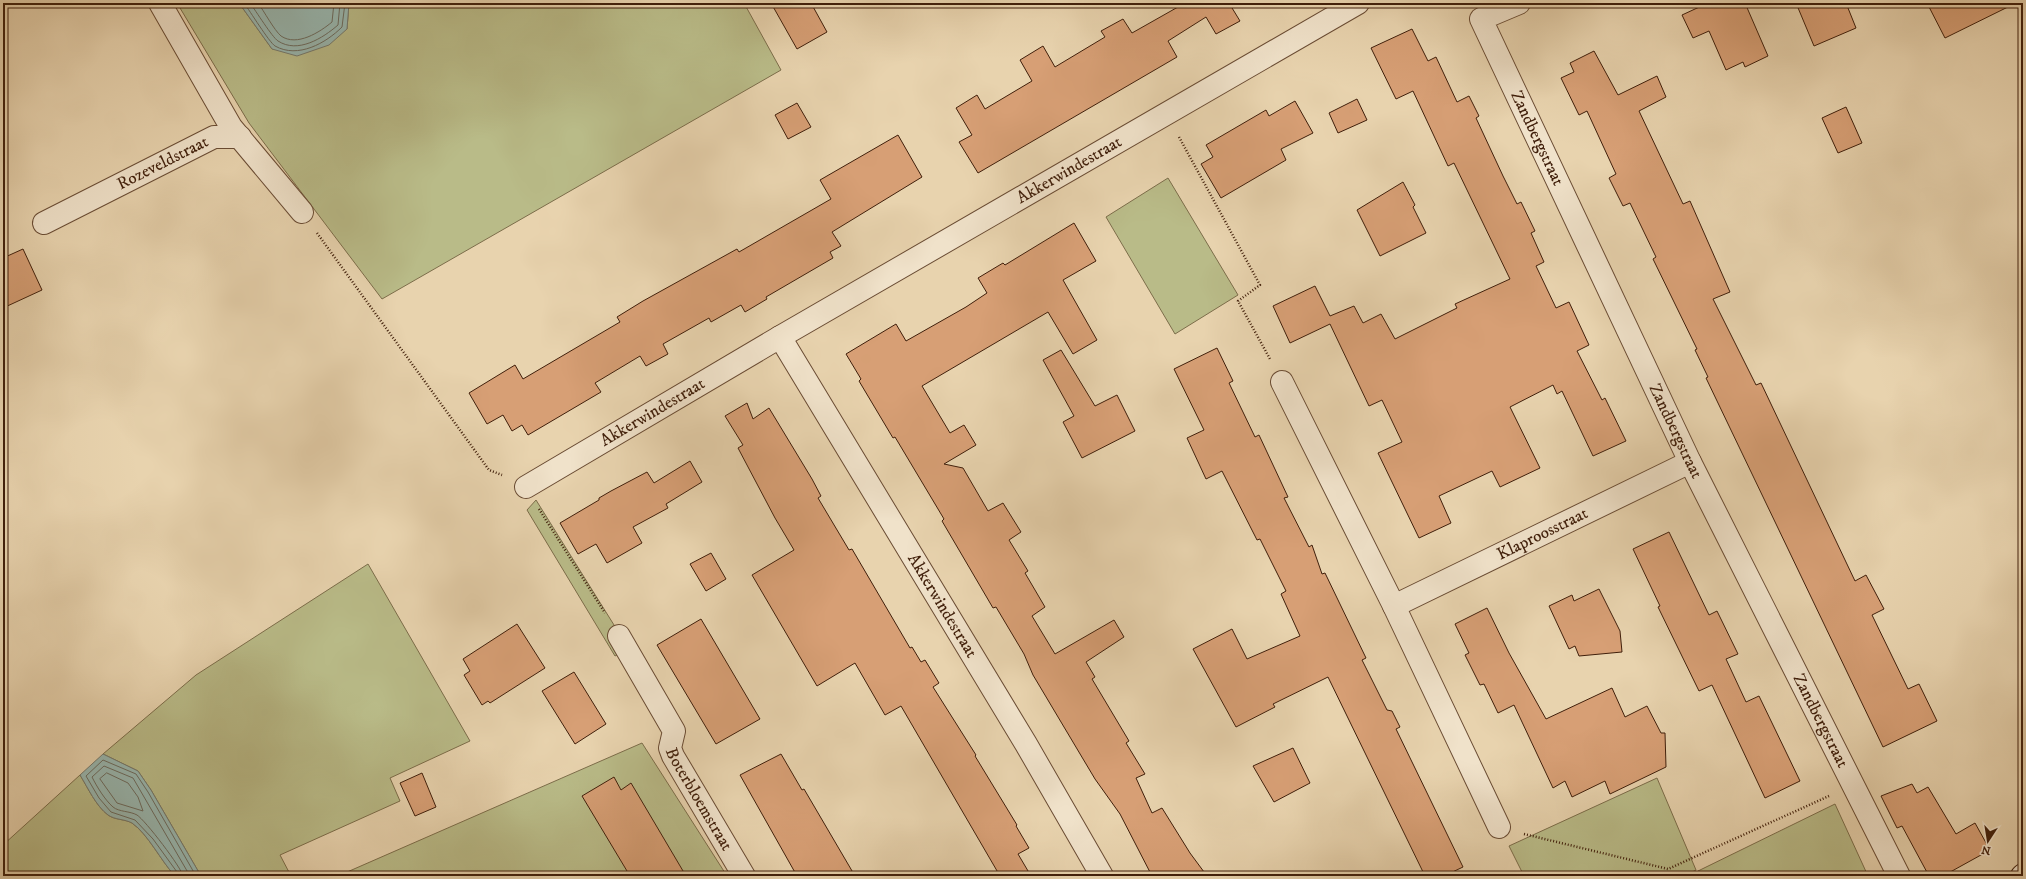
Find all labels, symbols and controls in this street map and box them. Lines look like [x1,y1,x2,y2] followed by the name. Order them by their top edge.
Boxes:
[1505,87,1569,190] street label: Zandbergstraat
[113,130,212,195] street label: Rozeveldstraat
[1013,131,1126,209] street label: Akkerwindestraat
[596,372,709,452] street label: Akkerwindestraat
[1644,380,1708,483] street label: Zandbergstraat
[1493,502,1592,565] street label: Klaproosstraat
[902,549,983,662] street label: Akkerwindestraat
[1788,670,1854,772] street label: Zandbergstraat
[660,745,738,855] street label: Boterbloemstraat
[1968,821,2008,861] north arrow
[1980,842,1992,858] text: N

